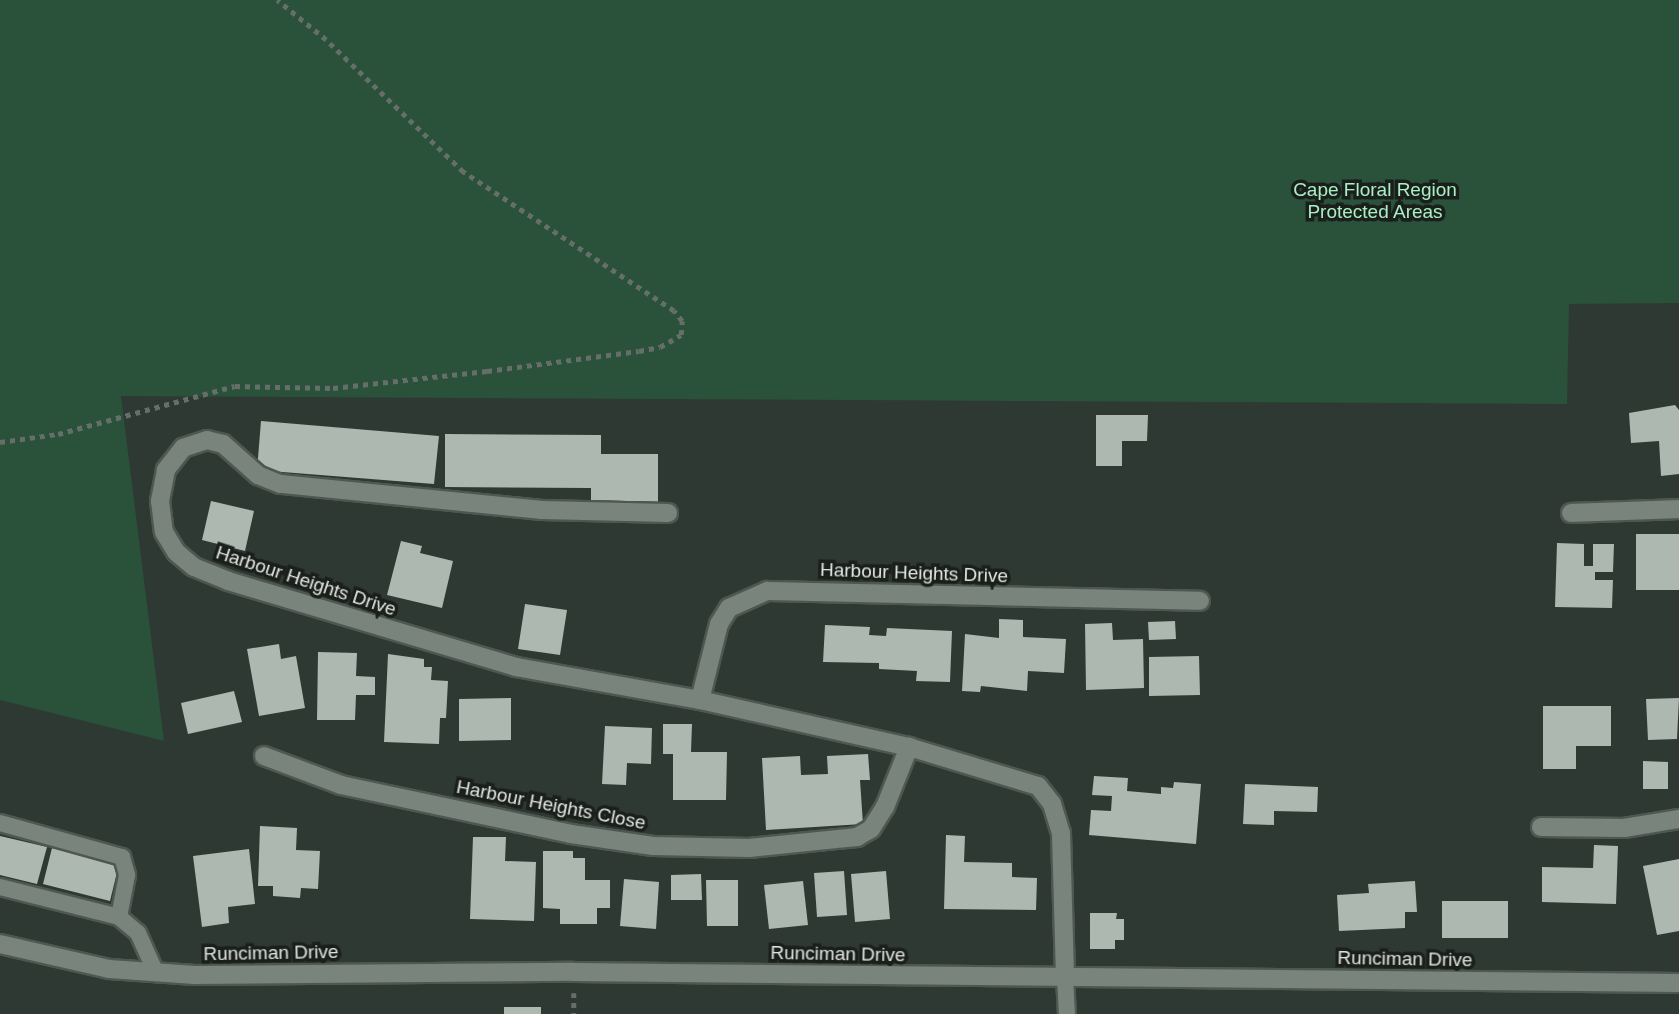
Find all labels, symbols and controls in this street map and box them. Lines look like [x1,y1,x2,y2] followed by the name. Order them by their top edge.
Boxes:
[1293,179,1457,223] park label: Cape Floral Region Protected Areas
[213,541,399,621] street label: Harbour Heights Drive
[820,558,1008,588] street label: Harbour Heights Drive
[454,775,648,835] street label: Harbour Heights Close
[203,940,339,966] street label: Runciman Drive
[770,941,906,967] street label: Runciman Drive
[1337,946,1473,972] street label: Runciman Drive

